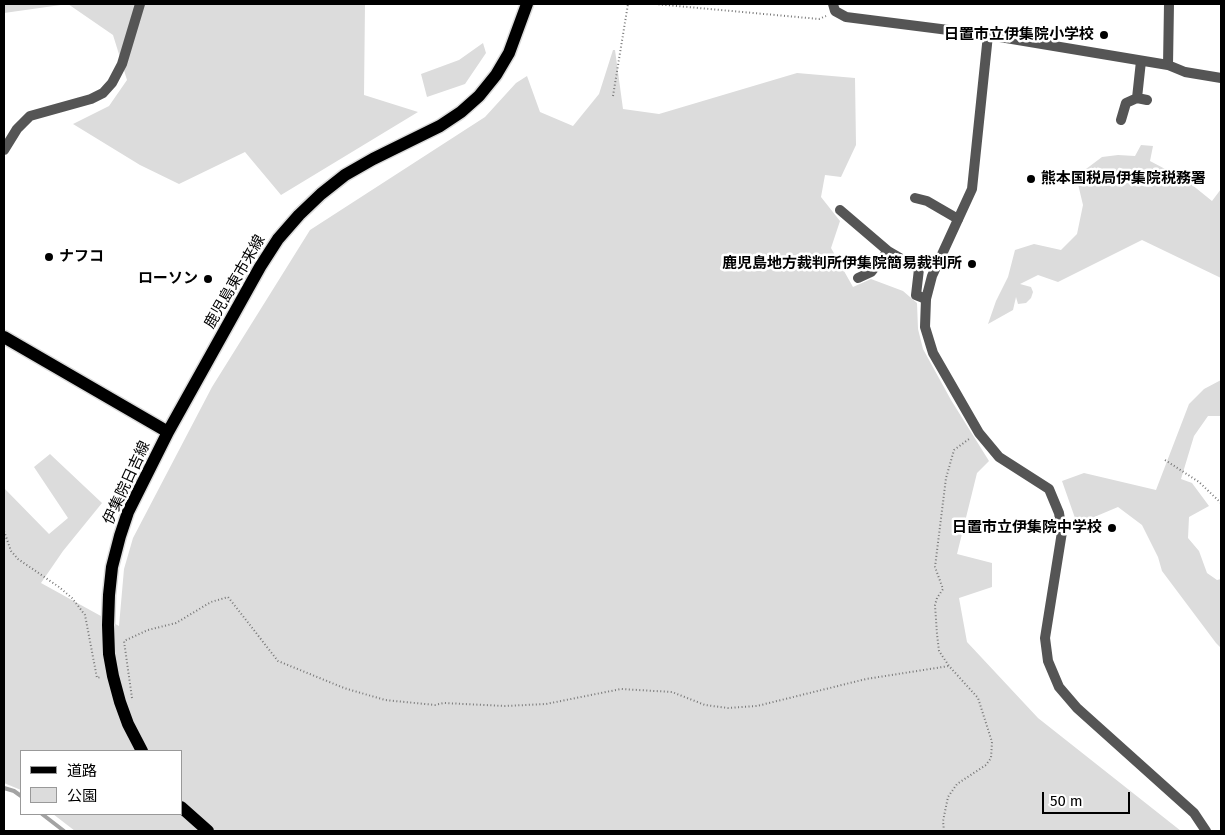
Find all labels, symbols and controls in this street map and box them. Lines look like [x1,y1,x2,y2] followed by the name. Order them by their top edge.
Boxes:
[944,26,1094,44] place label: 日置市立伊集院小学校
[1098,29,1110,41] marker: 日置市立伊集院小学校
[1041,170,1206,188] place label: 熊本国税局伊集院税務署
[1025,173,1037,185] marker: 熊本国税局伊集院税務署
[201,232,269,332] street label: 鹿児島東市来線
[59,248,104,266] place label: ナフコ
[43,251,55,263] marker: ナフコ
[722,255,962,273] place label: 鹿児島地方裁判所伊集院簡易裁判所
[966,258,978,270] marker: 鹿児島地方裁判所伊集院簡易裁判所
[138,270,198,288] place label: ローソン
[202,273,214,285] marker: ローソン
[100,438,154,528] street label: 伊集院日吉線
[952,519,1102,537] place label: 日置市立伊集院中学校
[1106,522,1118,534] marker: 日置市立伊集院中学校
[20,750,182,815] legend
[67,762,97,780] text: 道路
[1045,782,1132,814] scale bar
[67,787,97,805] text: 公園
[1050,792,1083,810] text: 50 m

